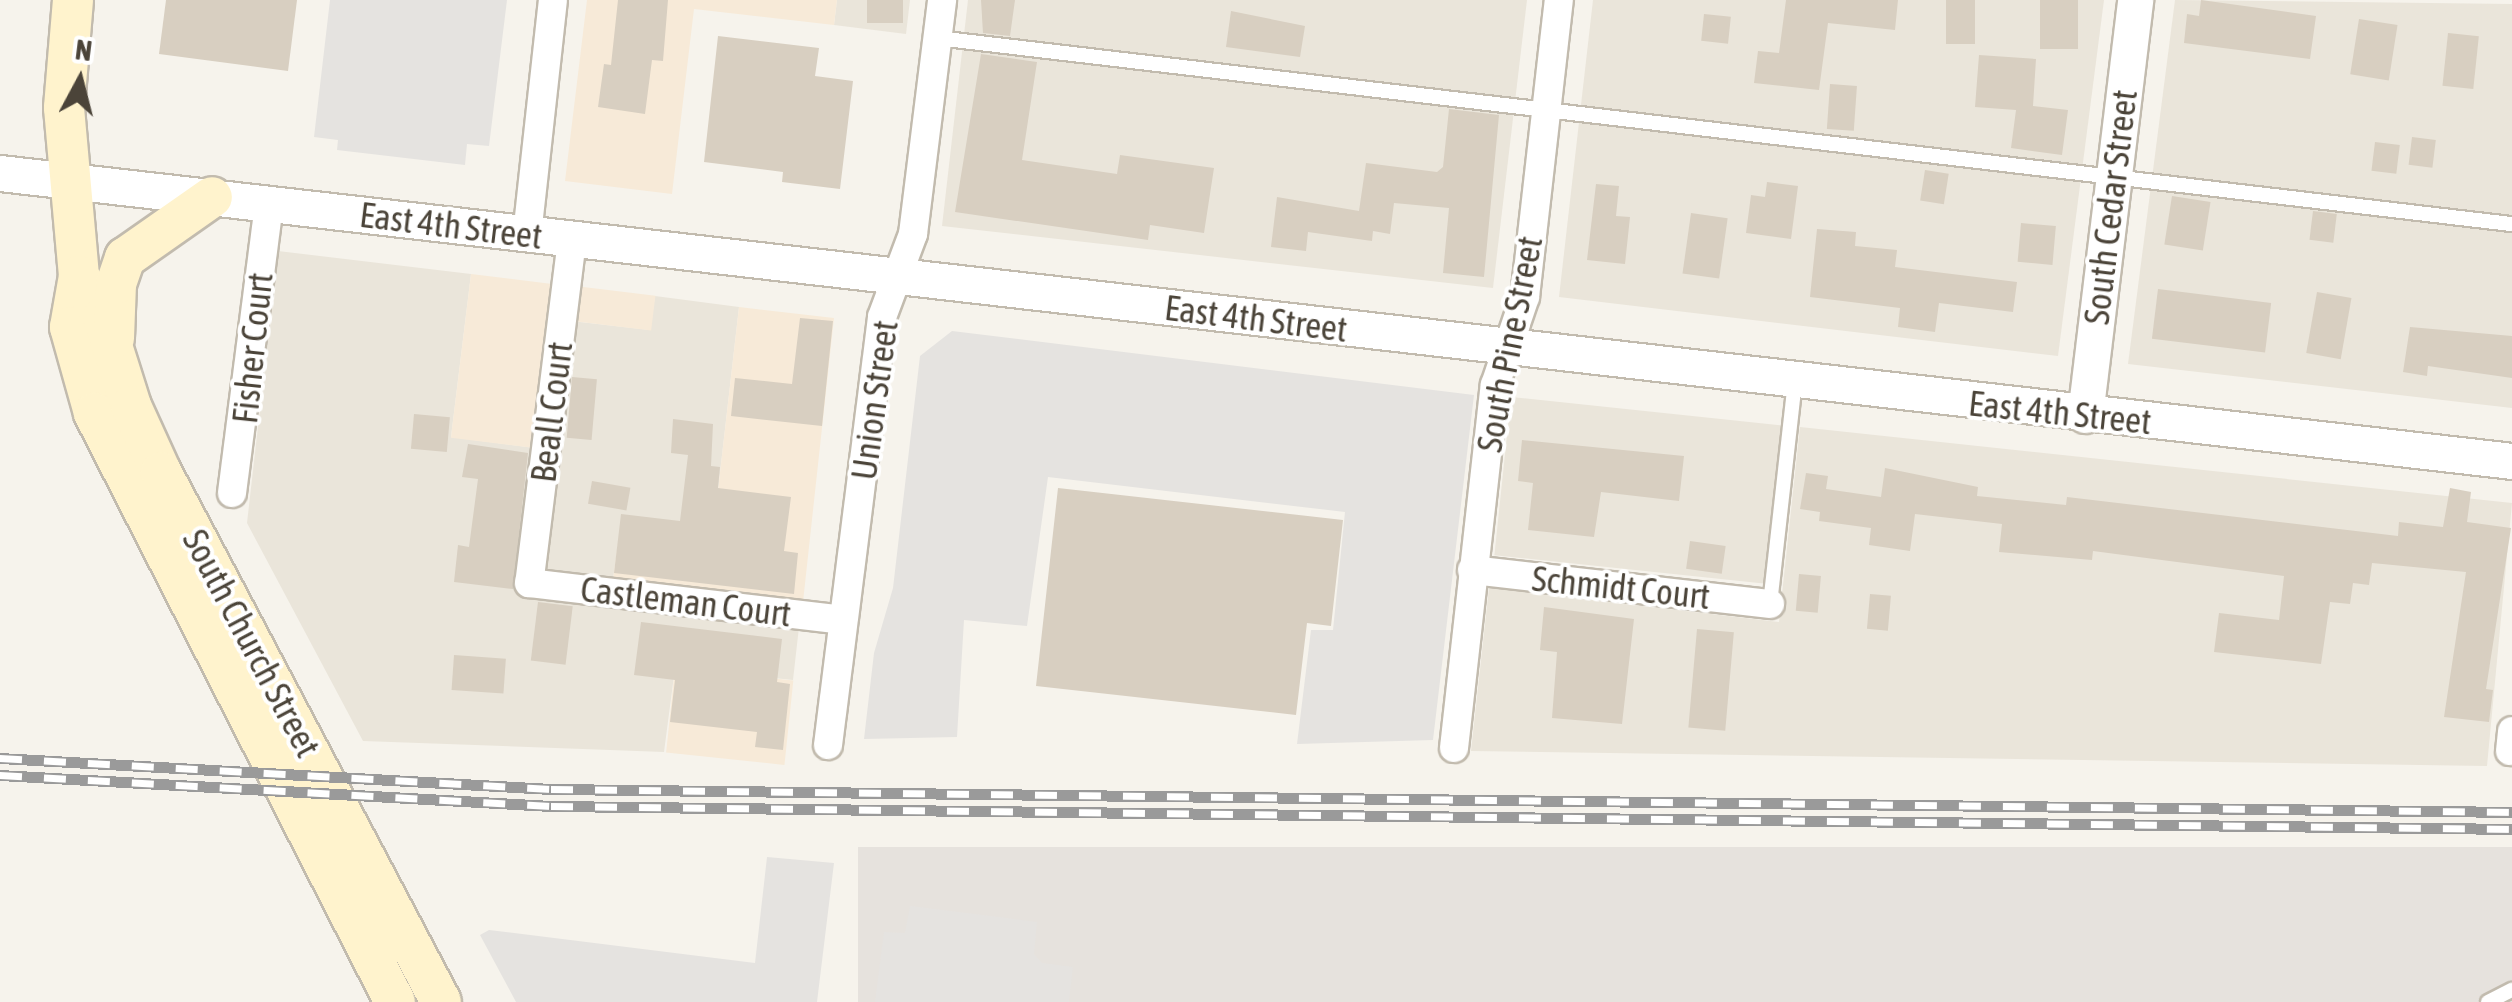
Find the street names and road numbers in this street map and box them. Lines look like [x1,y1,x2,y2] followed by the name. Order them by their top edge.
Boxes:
[2075,87,2145,327] street label: South Cedar Street
[357,193,545,257] street label: East 4th Street
[1468,233,1550,455] street label: South Pine Street
[223,270,281,426] street label: Fisher Court
[1162,286,1350,350] street label: East 4th Street
[842,318,906,482] street label: Union Street
[522,339,580,485] street label: Beall Court
[1967,382,2153,442] street label: East 4th Street
[174,522,330,764] street label: South Church Street
[1530,557,1712,617] street label: Schmidt Court
[578,567,794,635] street label: Castleman Court

